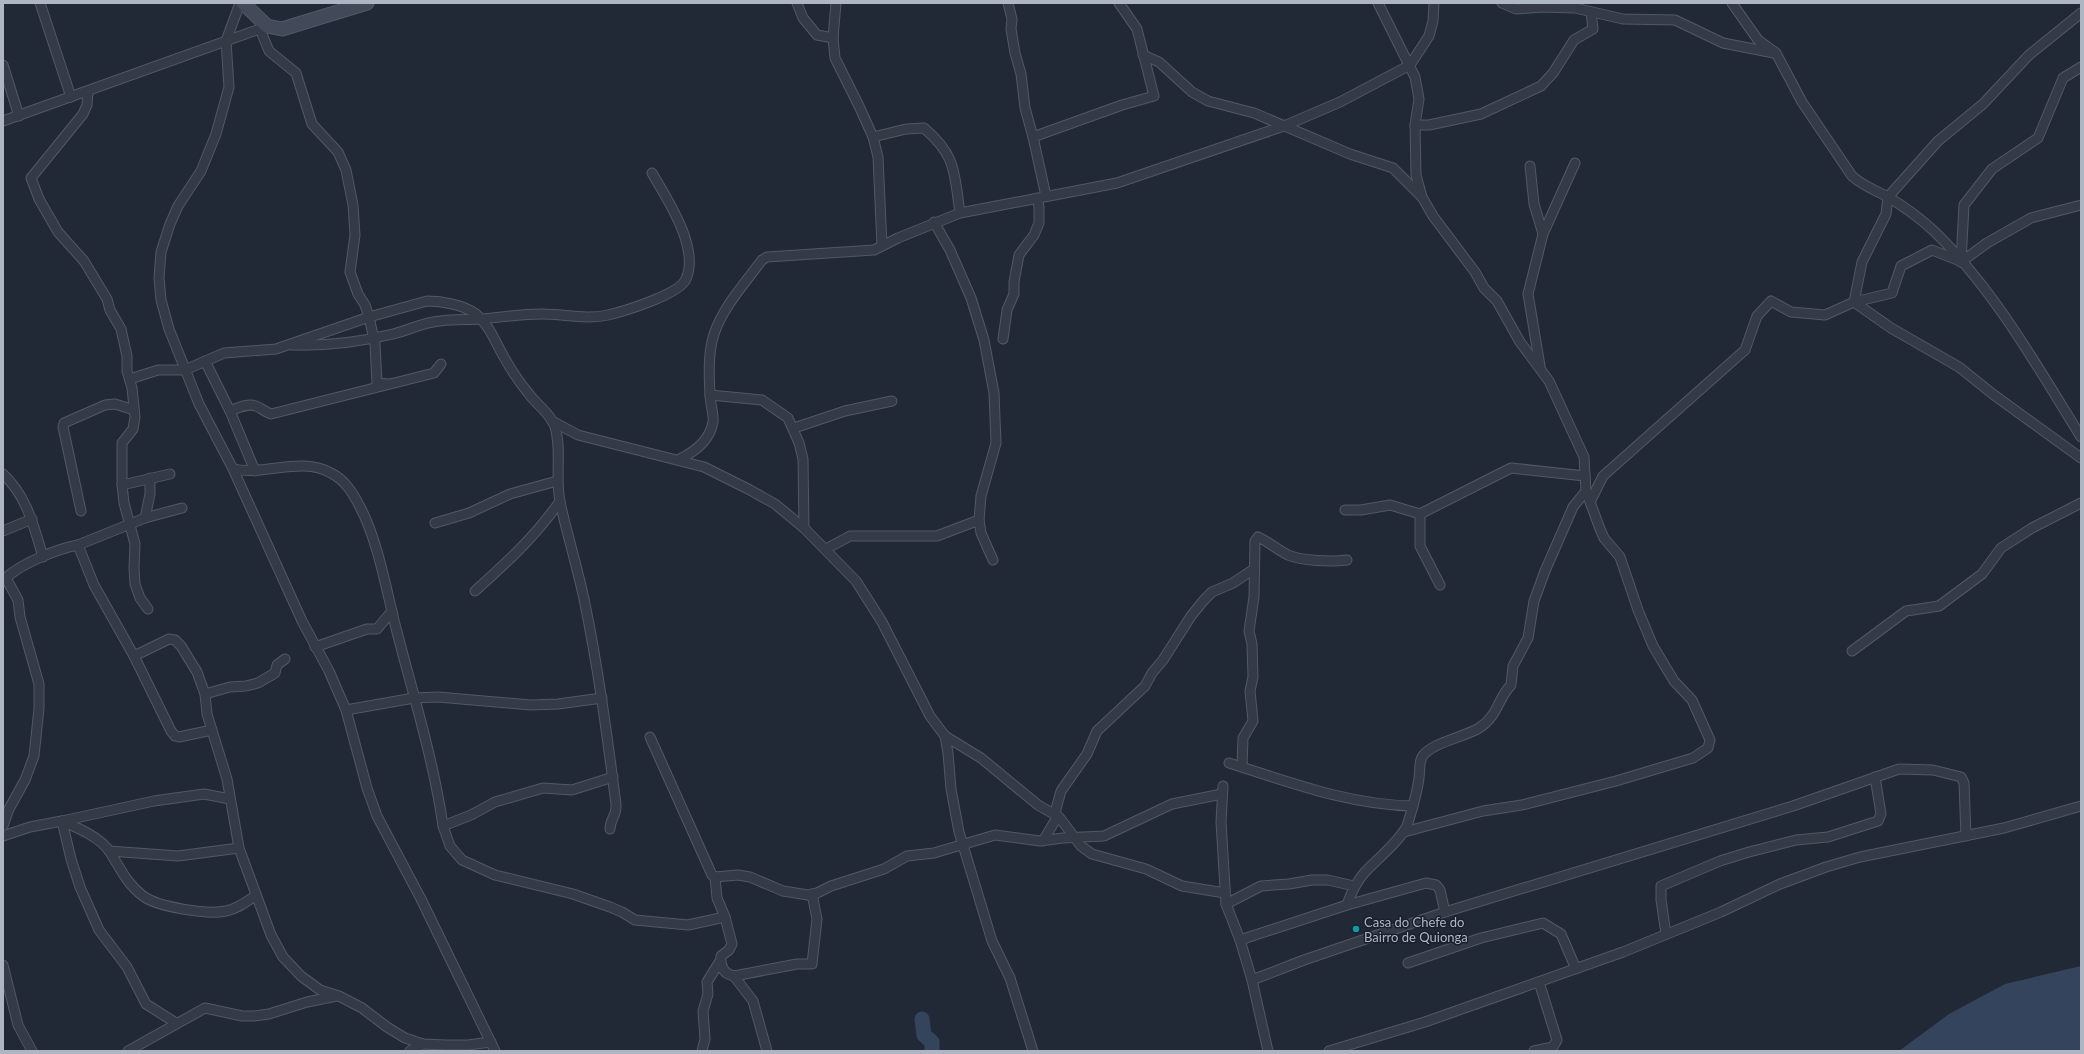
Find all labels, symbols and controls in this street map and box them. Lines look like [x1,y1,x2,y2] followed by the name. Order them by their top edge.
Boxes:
[1364,914,1468,945] place label: Casa do Chefe do Bairro de Quionga
[1351,924,1361,934] marker: Casa do Chefe do Bairro de Quionga

